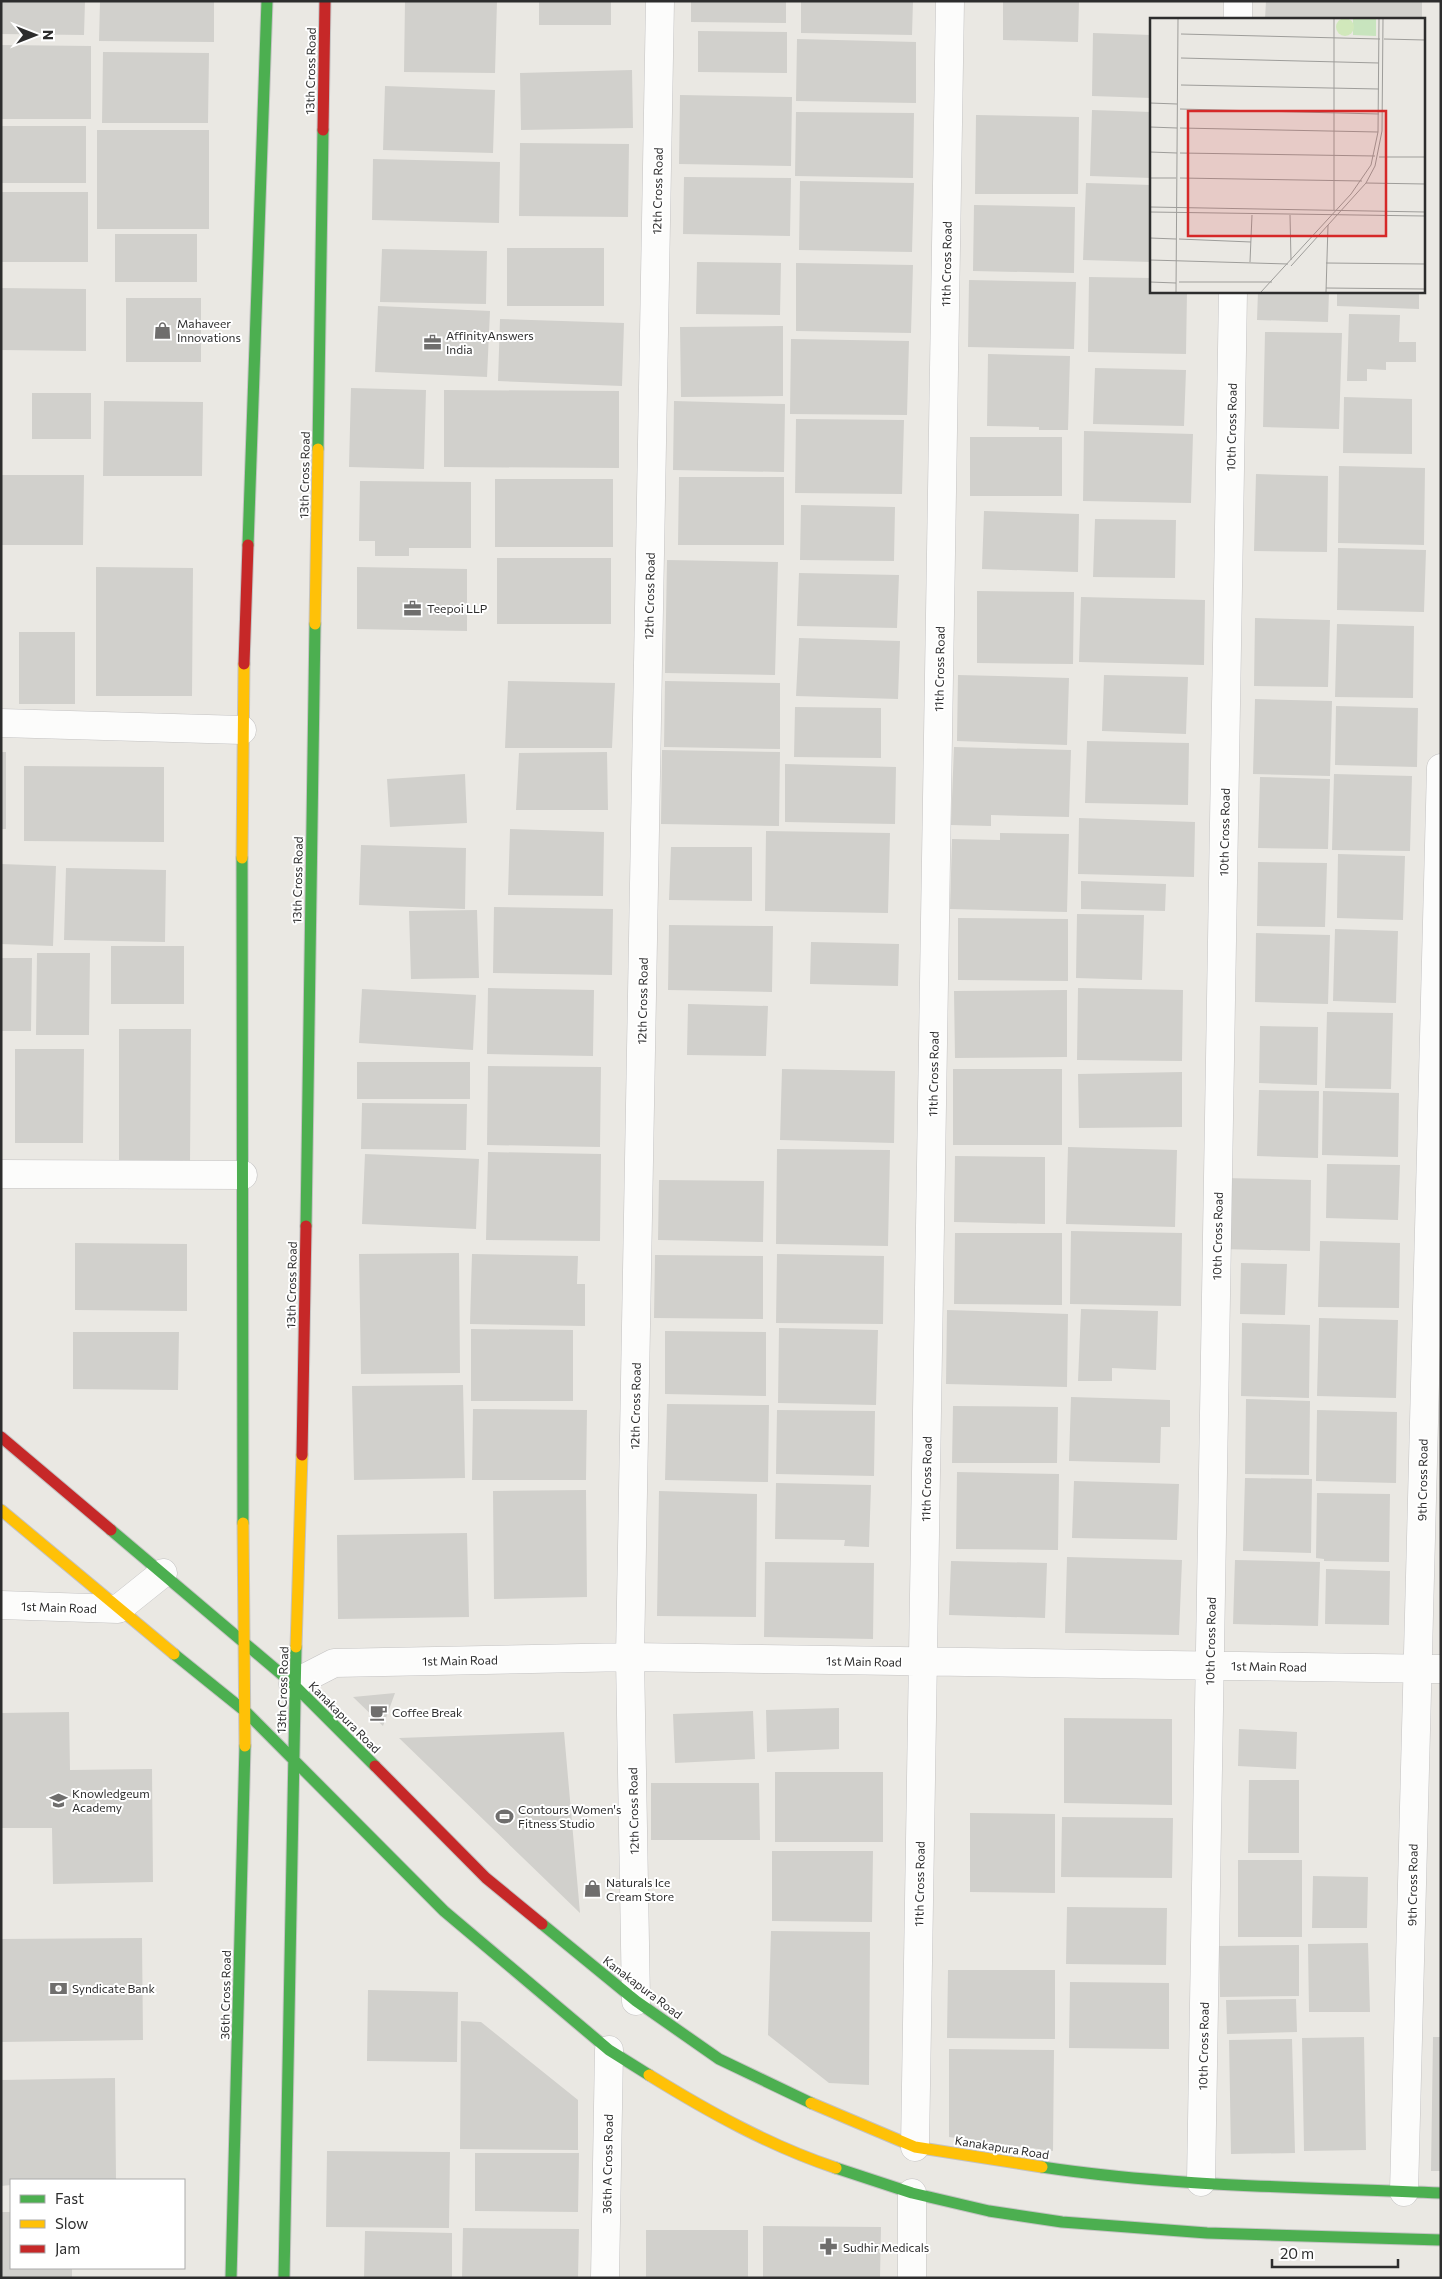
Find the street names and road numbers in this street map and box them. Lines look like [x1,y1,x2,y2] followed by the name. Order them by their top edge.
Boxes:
[302,27,318,115] street label: 13th Cross Road
[649,147,665,235] street label: 12th Cross Road
[938,221,954,307] street label: 11th Cross Road
[1223,383,1239,471] street label: 10th Cross Road
[296,431,312,519] street label: 13th Cross Road
[641,552,657,640] street label: 12th Cross Road
[931,626,947,712] street label: 11th Cross Road
[1216,788,1232,876] street label: 10th Cross Road
[289,836,305,924] street label: 13th Cross Road
[634,957,650,1045] street label: 12th Cross Road
[925,1031,941,1117] street label: 11th Cross Road
[1209,1192,1225,1280] street label: 10th Cross Road
[283,1241,299,1329] street label: 13th Cross Road
[627,1362,643,1450] street label: 12th Cross Road
[918,1436,934,1522] street label: 11th Cross Road
[1414,1439,1430,1521] street label: 9th Cross Road
[1202,1597,1218,1685] street label: 10th Cross Road
[21,1599,97,1615] street label: 1st Main Road
[273,1646,291,1734] street label: 13th Cross Road
[422,1652,498,1668] street label: 1st Main Road
[826,1653,902,1669] street label: 1st Main Road
[1231,1658,1307,1674] street label: 1st Main Road
[306,1678,384,1756] street label: Kanakapura Road
[625,1767,641,1855] street label: 12th Cross Road
[911,1841,927,1927] street label: 11th Cross Road
[1404,1844,1420,1926] street label: 9th Cross Road
[217,1950,233,2040] street label: 36th Cross Road
[601,1953,685,2021] street label: Kanakapura Road
[1195,2002,1211,2090] street label: 10th Cross Road
[599,2114,615,2214] street label: 36th A Cross Road
[954,2133,1050,2161] street label: Kanakapura Road

